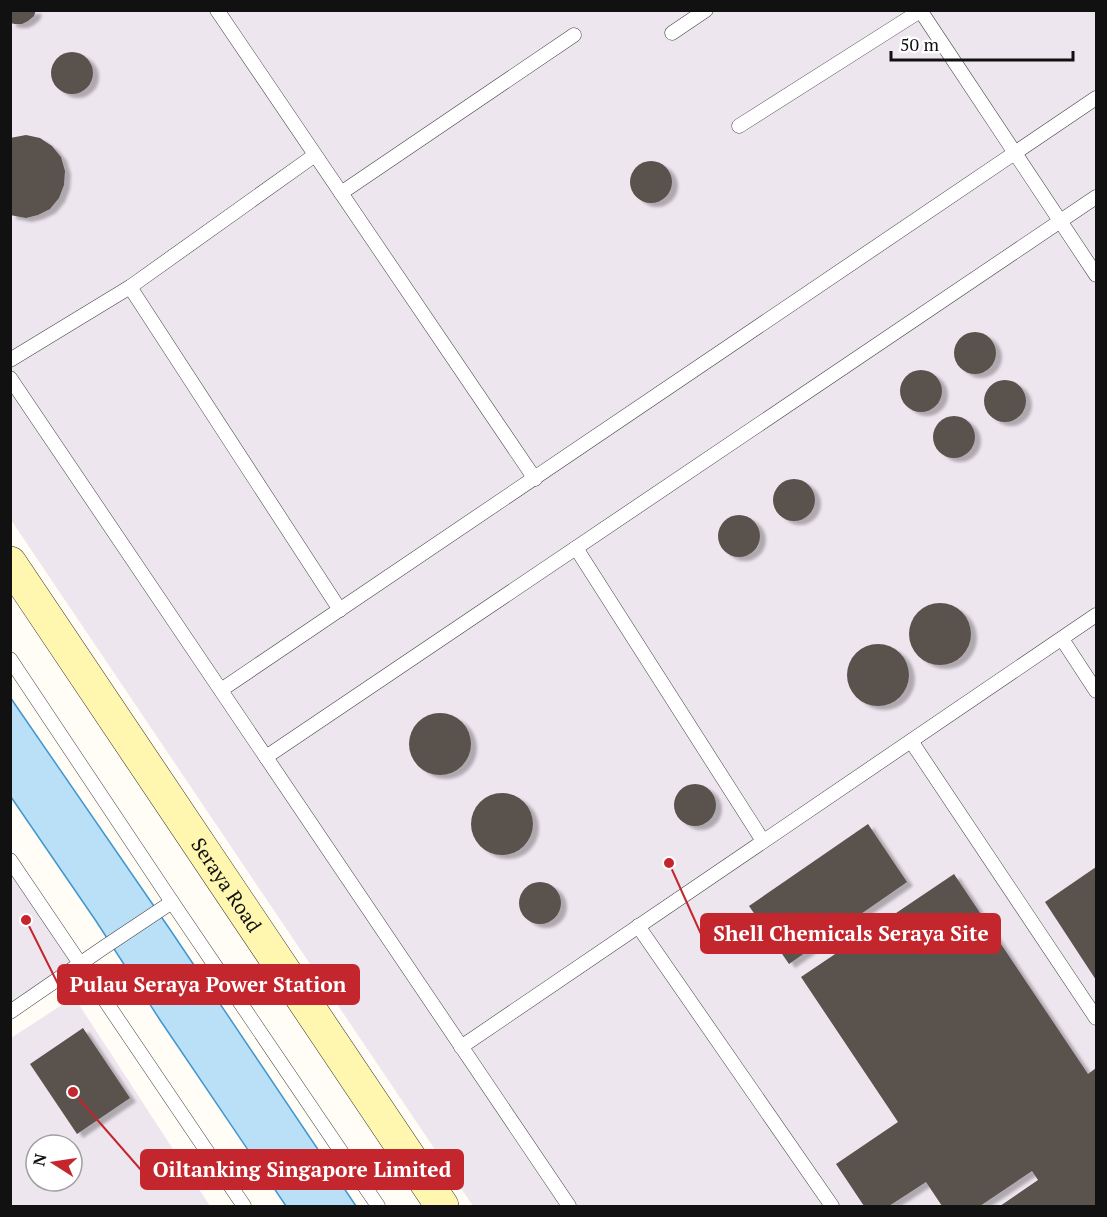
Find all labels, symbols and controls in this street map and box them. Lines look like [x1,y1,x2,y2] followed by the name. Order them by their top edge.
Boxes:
[891,24,1072,62] scale bar
[900,32,940,56] text: 50 m
[185,832,268,937] street label: Seraya Road
[701,914,1000,953] callout: Shell Chemicals Seraya Site
[713,919,989,947] text: Shell Chemicals Seraya Site
[58,965,359,1004] callout: Pulau Seraya Power Station
[70,970,347,998] text: Pulau Seraya Power Station
[24,1133,84,1193] north arrow
[141,1150,463,1189] callout: Oiltanking Singapore Limited
[27,1152,51,1168] text: N
[153,1155,452,1183] text: Oiltanking Singapore Limited

